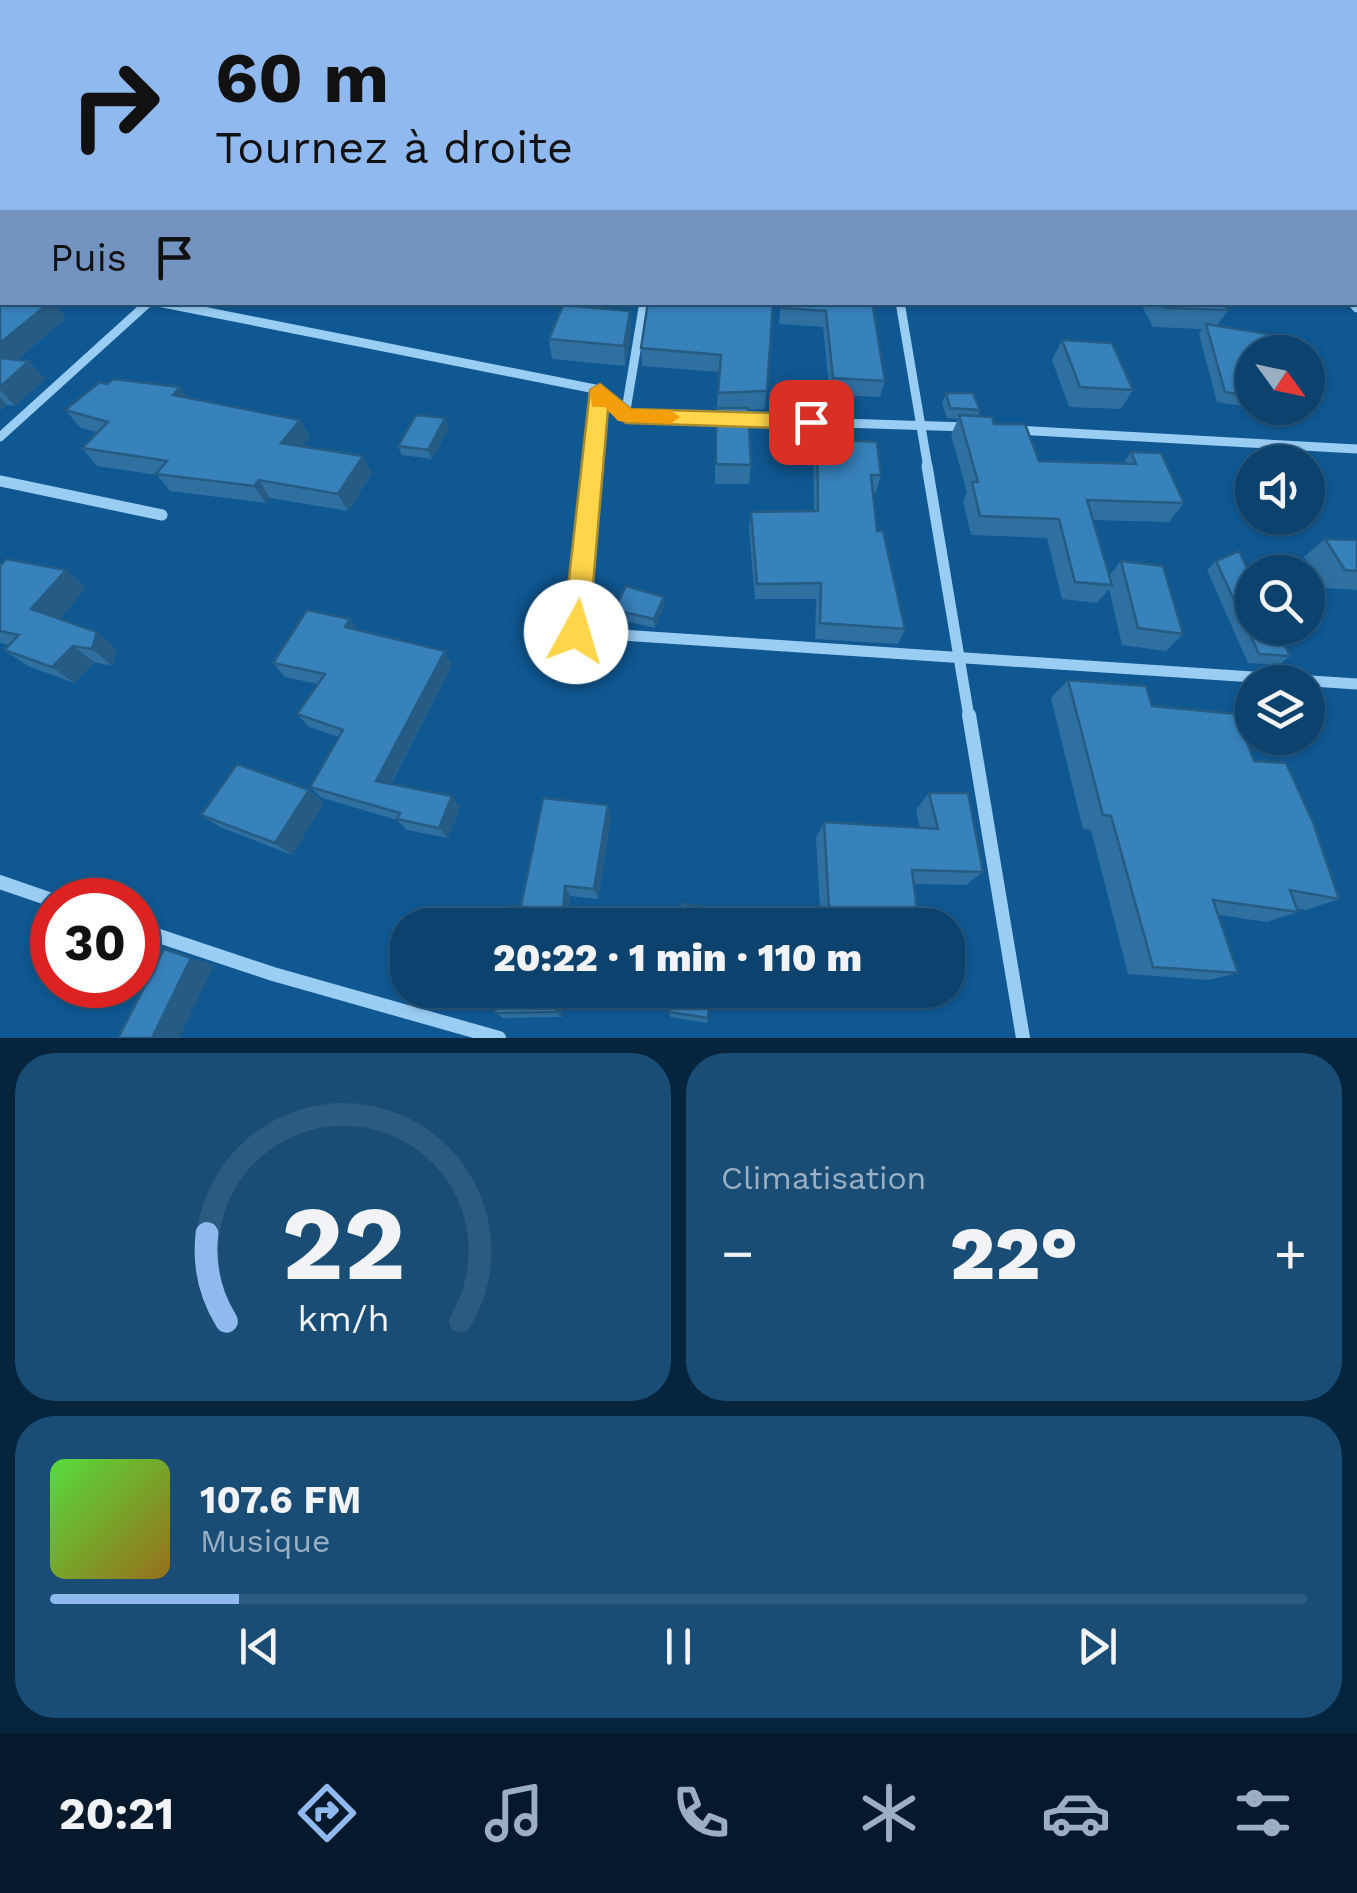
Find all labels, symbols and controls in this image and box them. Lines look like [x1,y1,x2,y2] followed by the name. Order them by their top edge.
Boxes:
[215,37,389,119] text: 60 m
[50,40,180,170] icon: right
[215,121,573,174] text: Tournez à droite
[147,230,202,285] icon: arrive
[50,236,127,280] text: Puis
[1235,335,1325,425] north arrow
[1235,335,1325,755] map controls
[769,380,854,465] pin
[784,395,839,450] icon: arrive
[1235,445,1325,535] button: sound
[1235,555,1325,645] button: search
[524,580,628,684] position arrow
[1235,665,1325,755] button: layers
[30,878,160,1008] speed limit sign: 30
[493,936,862,980] text: 20:22 · 1 min · 110 m
[721,1159,926,1197] text: Climatisation
[281,1182,405,1304] text: 22
[950,1209,1078,1297] text: 22°
[721,1221,754,1285] text: −
[1274,1221,1307,1285] text: +
[297,1298,389,1340] text: km/h
[200,1478,361,1522] text: 107.6 FM
[200,1522,330,1560] text: Musique
[232,1619,287,1674] icon: previous
[651,1619,706,1674] icon: pause
[1070,1619,1125,1674] icon: next
[292,1778,362,1848] icon: directions
[479,1778,549,1848] icon: music
[666,1778,736,1848] icon: phone
[854,1778,924,1848] icon: climate
[1041,1778,1111,1848] icon: car
[1228,1778,1298,1848] icon: filters
[59,1787,174,1840] text: 20:21

